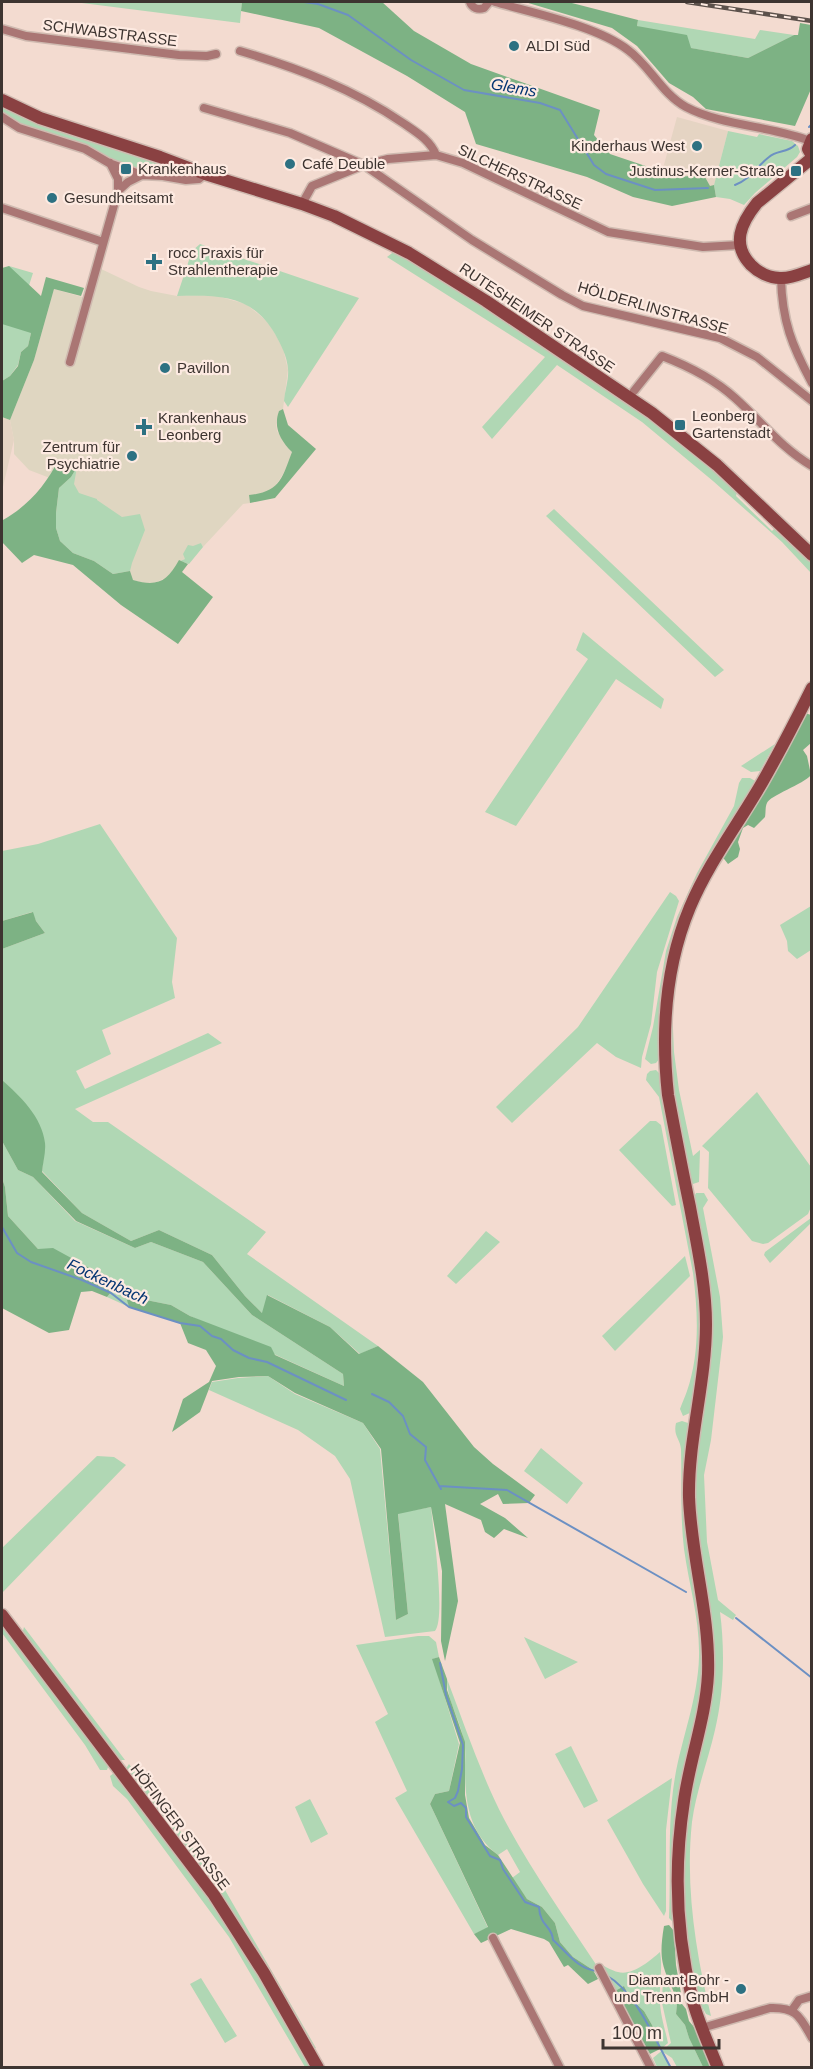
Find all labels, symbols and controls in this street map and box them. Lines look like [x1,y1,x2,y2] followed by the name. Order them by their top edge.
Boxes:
[42,16,178,49] street label: SCHWABSTRASSE
[526,37,590,54] place label: ALDI Süd
[507,39,521,53] marker: ALDI Süd
[490,75,538,100] water label: Glems
[571,137,686,154] place label: Kinderhaus West
[690,139,704,153] marker: Kinderhaus West
[455,140,585,213] street label: SILCHERSTRASSE
[302,155,385,172] place label: Café Deuble
[283,157,297,171] marker: Café Deuble
[138,160,226,177] place label: Krankenhaus
[119,162,133,176] marker: Krankenhaus
[629,162,784,179] place label: Justinus-Kerner-Straße
[789,164,803,178] marker: Justinus-Kerner-Straße
[64,189,174,206] place label: Gesundheitsamt
[45,191,59,205] marker: Gesundheitsamt
[168,244,278,278] place label: rocc Praxis für Strahlentherapie
[145,253,163,271] marker: rocc Praxis für Strahlentherapie
[457,259,618,376] street label: RUTESHEIMER STRASSE
[576,278,730,337] street label: HÖLDERLINSTRASSE
[177,359,230,376] place label: Pavillon
[158,361,172,375] marker: Pavillon
[692,407,771,441] place label: Leonberg Gartenstadt
[158,409,246,443] place label: Krankenhaus Leonberg
[135,418,153,436] marker: Krankenhaus Leonberg
[673,418,687,432] marker: Leonberg Gartenstadt
[42,438,120,472] place label: Zentrum für Psychiatrie
[125,449,139,463] marker: Zentrum für Psychiatrie
[65,1255,151,1308] water label: Fockenbach
[127,1760,233,1893] street label: HÖFINGER STRASSE
[614,1971,729,2005] place label: Diamant Bohr - und Trenn GmbH
[734,1982,748,1996] marker: Diamant Bohr - und Trenn GmbH
[603,2012,718,2050] scale bar
[612,2023,662,2043] text: 100 m

